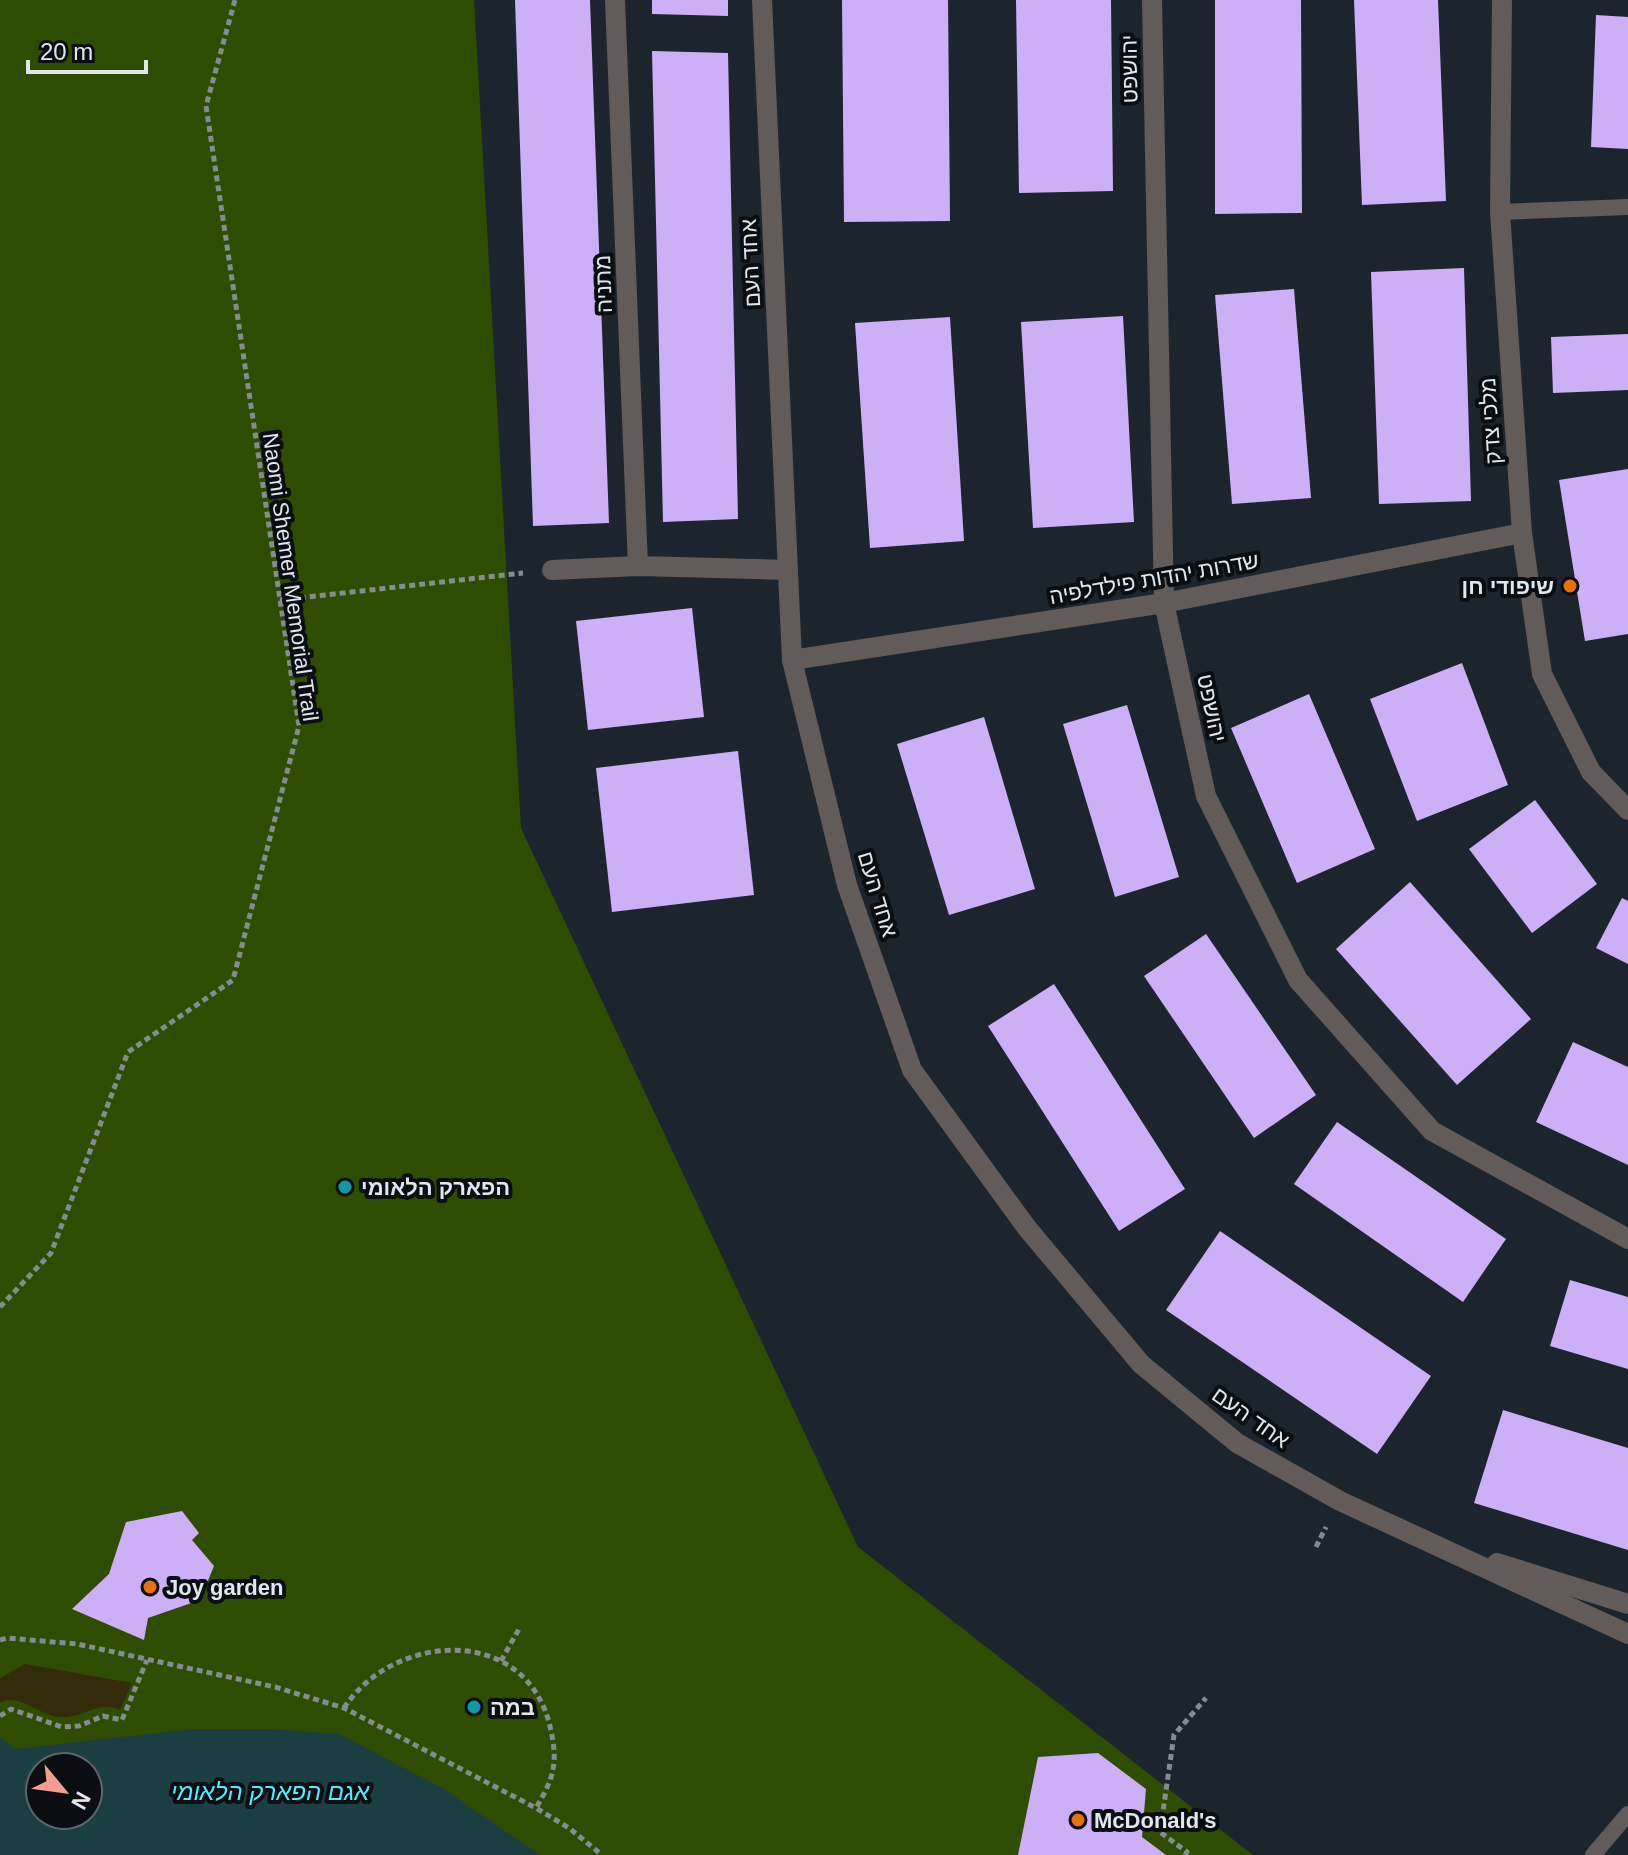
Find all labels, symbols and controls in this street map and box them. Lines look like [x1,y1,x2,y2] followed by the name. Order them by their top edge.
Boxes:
[28,24,146,74] scale bar
[1116,34,1143,104] street label: יהושפט
[40,38,93,65] text: 20 m
[736,218,765,308] street label: אחד העם
[590,255,617,313] street label: מתניה
[1475,377,1506,465] street label: מלכי צדק
[258,431,323,723] street label: Naomi Shemer Memorial Trail
[1047,548,1261,609] street label: שדרות יהדות פילדלפיה
[1462,574,1554,599] place label: שיפודי חן
[1561,577,1579,595] marker: שיפודי חן
[1192,672,1231,744] street label: יהושפט
[853,848,902,940] street label: אחד העם
[361,1175,510,1200] place label: הפארק הלאומי
[336,1178,354,1196] marker: הפארק הלאומי
[1207,1382,1294,1453] street label: אחד העם
[166,1575,283,1600] place label: Joy garden
[141,1578,159,1596] marker: Joy garden
[490,1695,535,1720] place label: במה
[465,1698,483,1716] marker: במה
[24,1751,104,1831] north arrow
[171,1778,370,1805] water label: אגם הפארק הלאומי
[66,1787,96,1813] text: N
[1094,1808,1217,1833] place label: McDonald's
[1069,1811,1087,1829] marker: McDonald's

